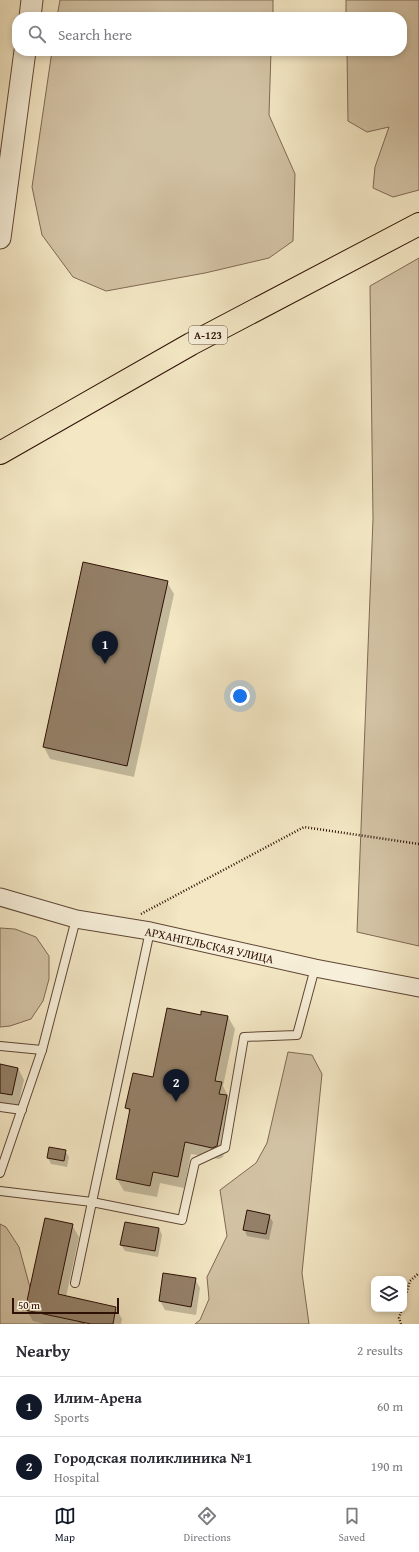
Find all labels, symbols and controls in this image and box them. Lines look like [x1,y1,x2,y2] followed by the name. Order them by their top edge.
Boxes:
[12,12,407,56] search box
[26,23,48,45] icon: search
[58,24,132,45] text: Search here
[189,326,227,344] road number: А-123
[92,631,118,664] pin: 1
[230,686,250,706] your location
[144,922,276,967] street label: АРХАНГЕЛЬСКАЯ УЛИЦА
[163,1069,189,1102] pin: 2
[371,1276,407,1312] map controls
[371,1276,407,1312] button: layers
[12,1296,119,1315] scale bar
[18,1297,40,1313] text: 50 m
[16,1338,70,1363] text: Nearby
[357,1341,403,1360] text: 2 results
[54,1387,142,1408] text: Илим-Арена
[26,1397,32,1416] text: 1
[377,1397,403,1416] text: 60 m
[54,1408,89,1427] text: Sports
[54,1447,253,1468] text: Городская поликлиника №1
[26,1457,32,1476] text: 2
[371,1457,403,1476] text: 190 m
[54,1468,99,1487] text: Hospital
[54,1505,76,1545] tab: Map
[184,1505,231,1545] tab: Directions
[338,1505,365,1545] tab: Saved

